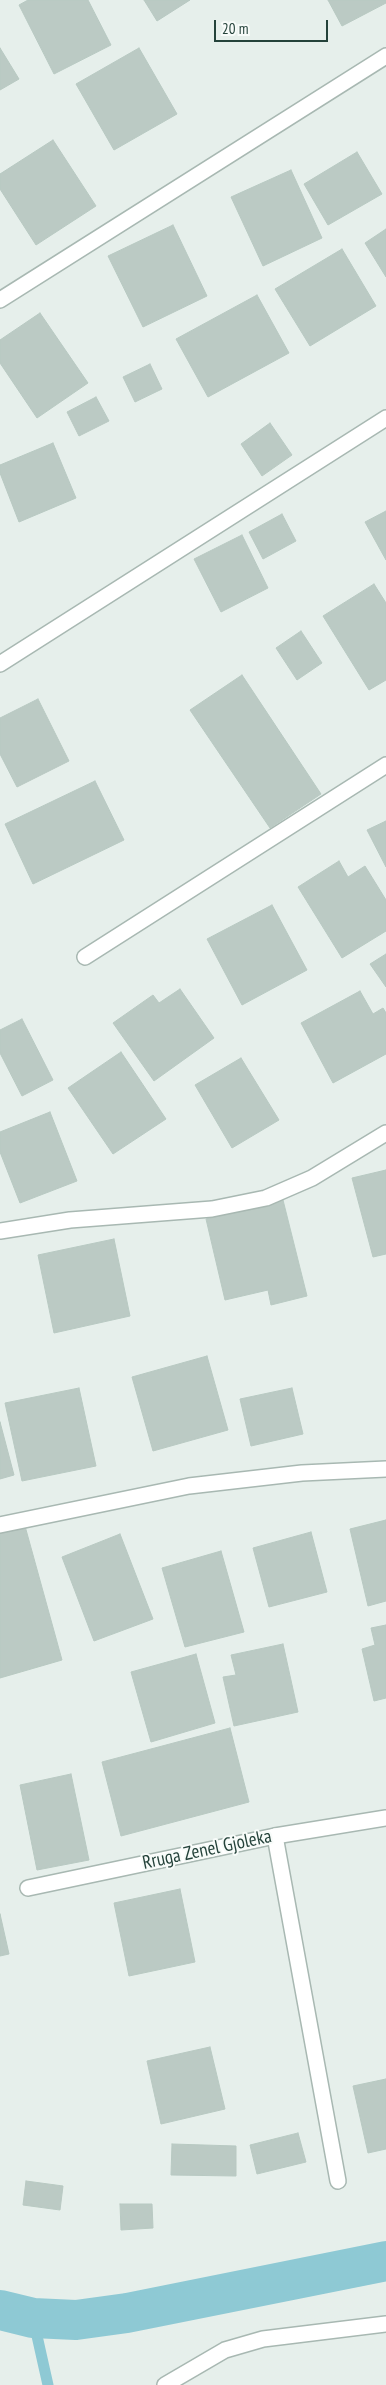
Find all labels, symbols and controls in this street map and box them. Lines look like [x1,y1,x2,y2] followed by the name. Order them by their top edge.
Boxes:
[216,10,330,42] scale bar
[222,19,248,38] text: 20 m
[140,1825,274,1875] street label: Rruga Zenel Gjoleka

